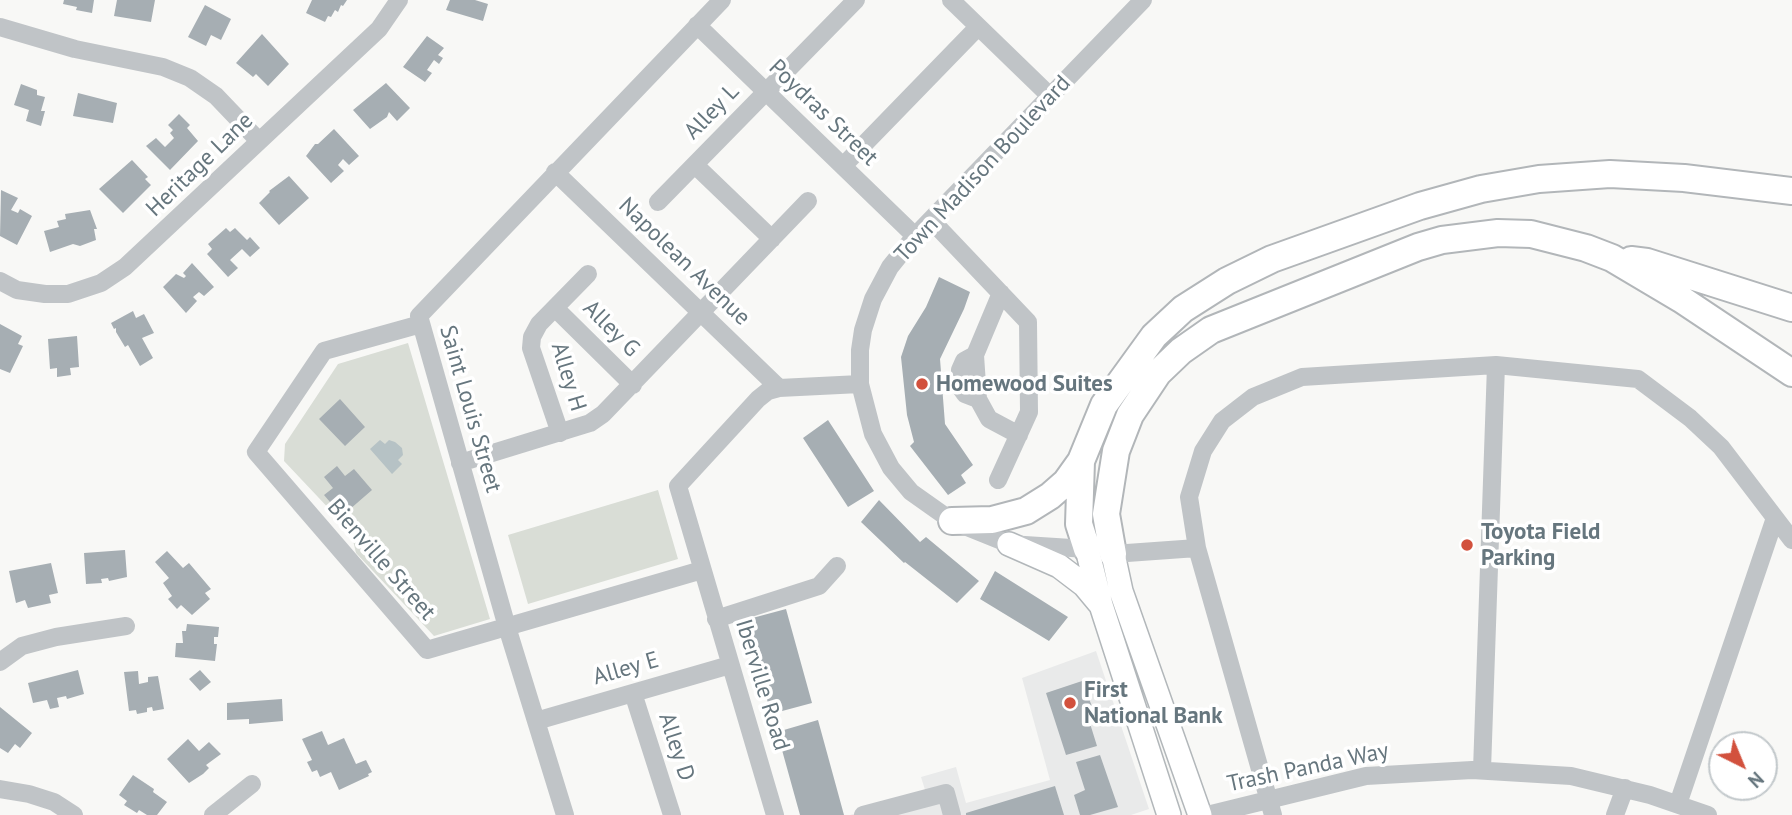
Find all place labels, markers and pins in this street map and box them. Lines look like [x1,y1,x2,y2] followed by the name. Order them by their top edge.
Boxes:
[936,370,1113,398] place label: Homewood Suites
[914,376,930,392] marker: Homewood Suites
[1481,518,1600,572] place label: Toyota Field Parking
[1459,537,1475,553] marker: Toyota Field Parking
[1084,676,1222,730] place label: First National Bank
[1062,695,1078,711] marker: First National Bank

